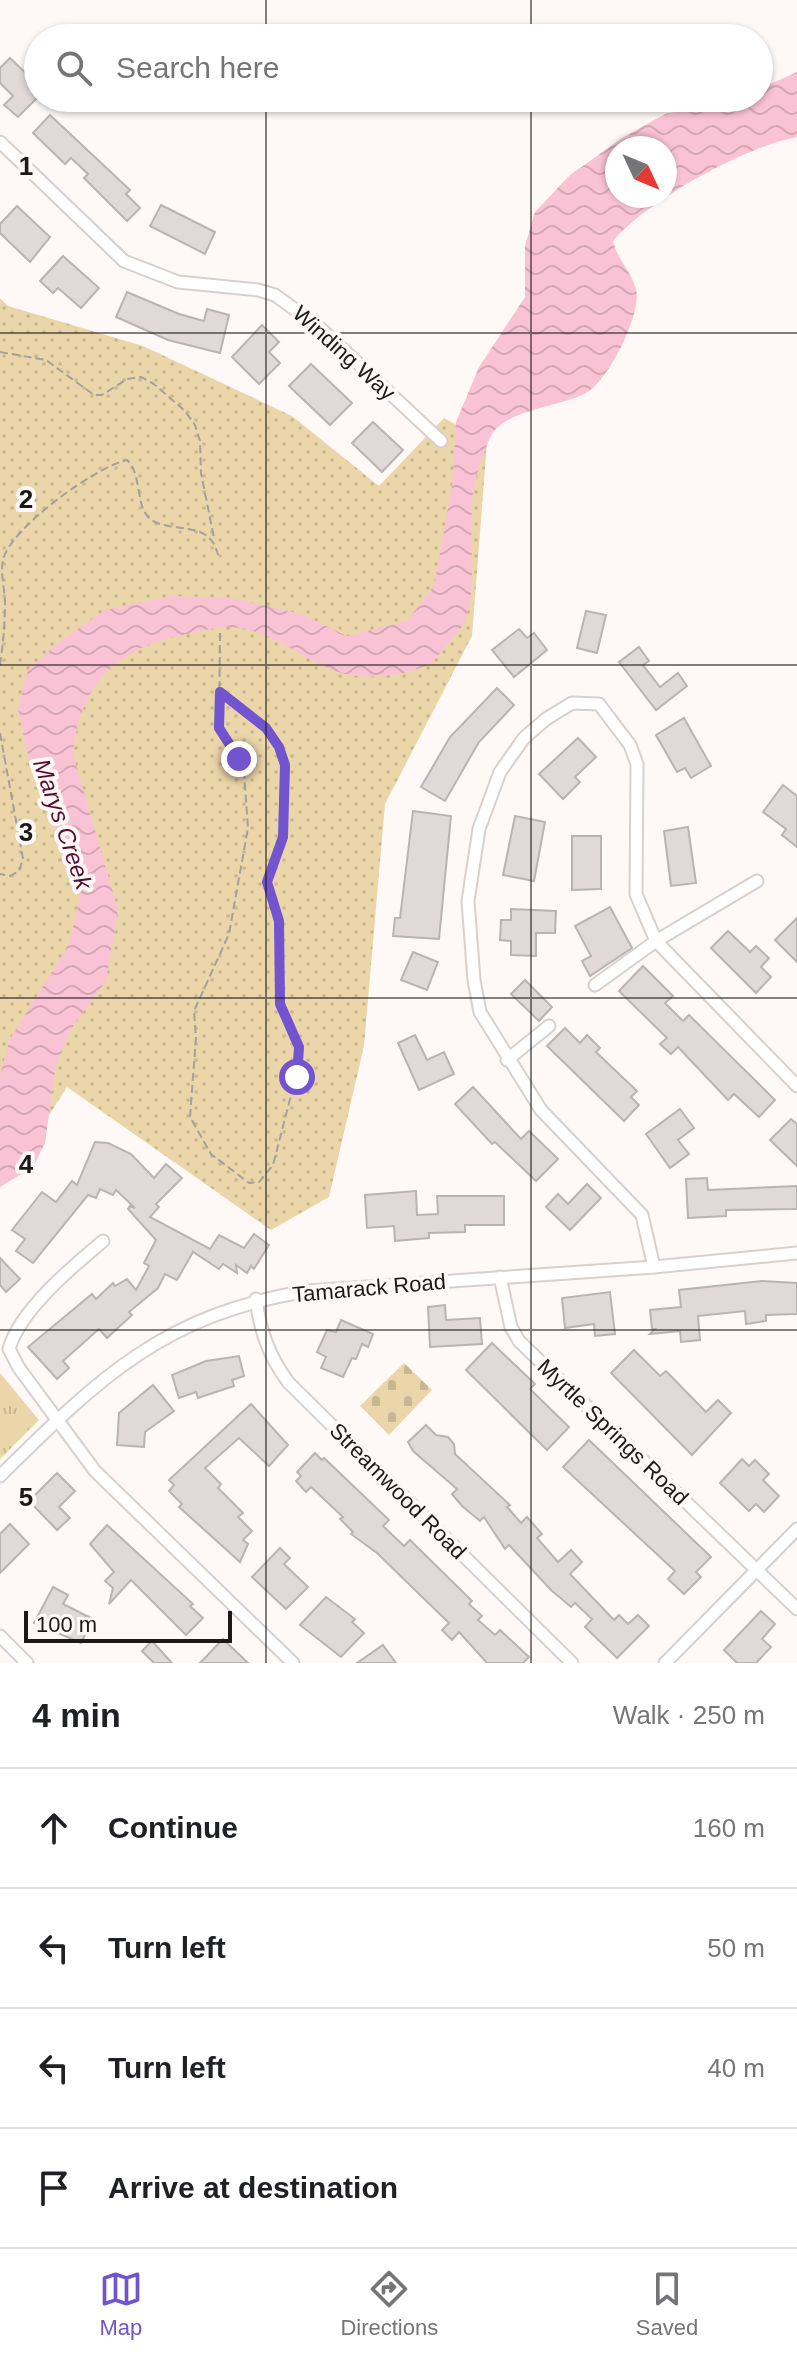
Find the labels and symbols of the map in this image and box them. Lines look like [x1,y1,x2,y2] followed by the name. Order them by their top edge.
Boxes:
[605,136,677,208] north arrow
[19,151,33,181] text: 1
[288,301,400,405] street label: Winding Way
[19,484,33,514] text: 2
[221,741,257,777] route end
[28,755,99,895] water label: Marys Creek
[19,817,33,847] text: 3
[279,1059,315,1095] route start
[19,1149,34,1179] text: 4
[291,1269,447,1307] street label: Tamarack Road
[533,1354,693,1510] street label: Myrtle Springs Road
[325,1418,471,1564] street label: Streamwood Road
[19,1482,33,1512] text: 5
[24,1607,232,1643] scale bar

